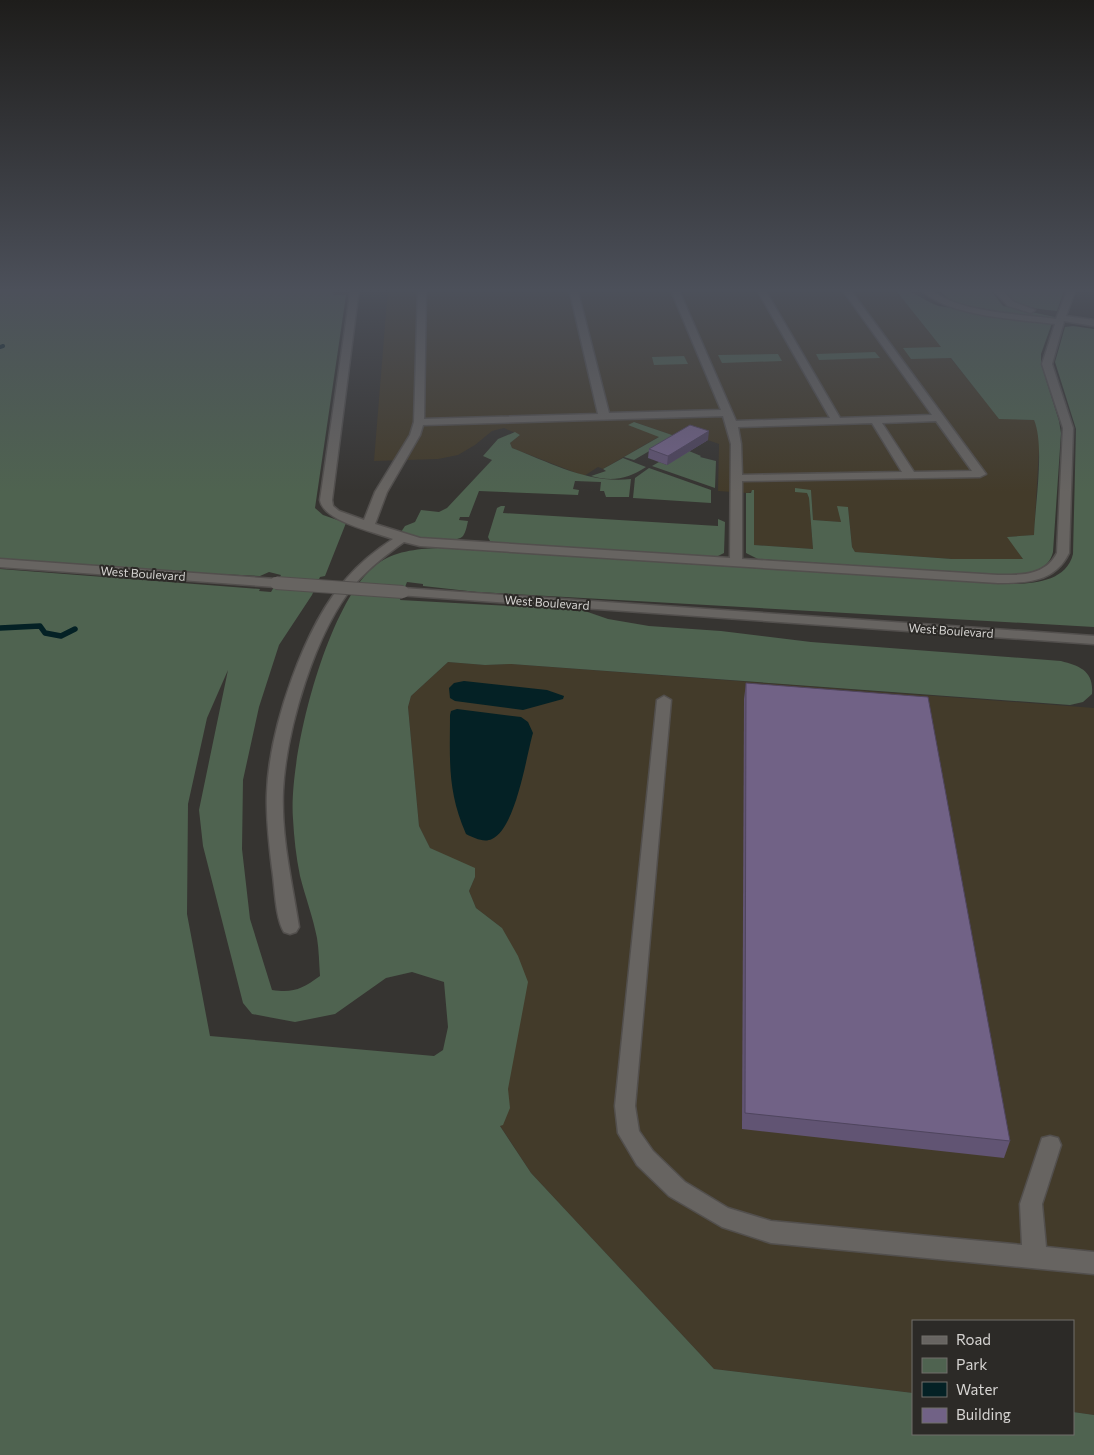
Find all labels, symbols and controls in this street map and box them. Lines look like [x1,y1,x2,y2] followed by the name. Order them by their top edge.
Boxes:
[100,563,186,583] street label: West Boulevard
[504,592,590,612] street label: West Boulevard
[908,620,994,640] street label: West Boulevard
[912,1320,1074,1435] legend
[956,1330,991,1348] text: Road
[956,1355,987,1373] text: Park
[956,1380,998,1398] text: Water
[956,1405,1011,1423] text: Building

